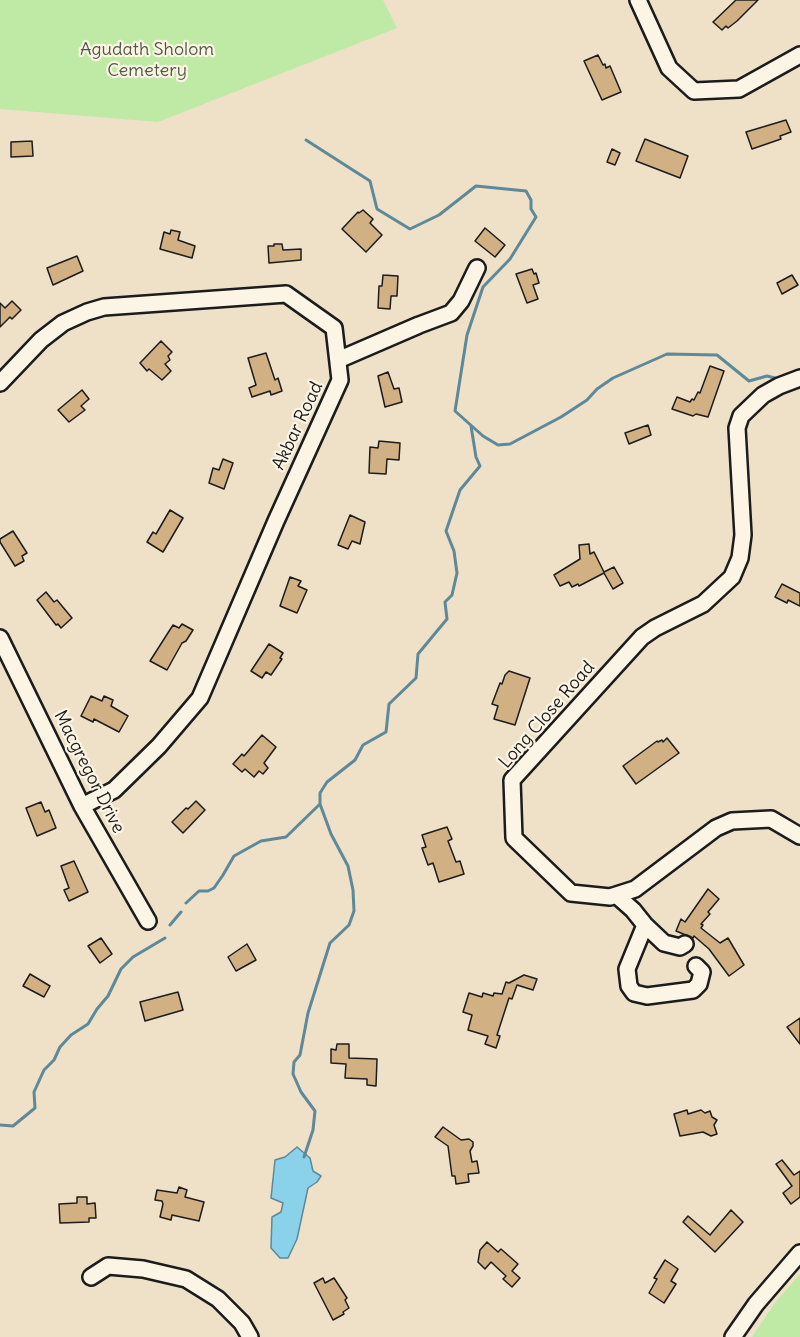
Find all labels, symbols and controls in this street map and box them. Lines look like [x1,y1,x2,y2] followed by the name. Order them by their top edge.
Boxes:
[80,39,214,82] park label: Agudath Sholom Cemetery
[268,378,328,474] street label: Akbar Road
[495,657,599,773] street label: Long Close Road
[49,707,129,837] street label: Macgregor Drive

